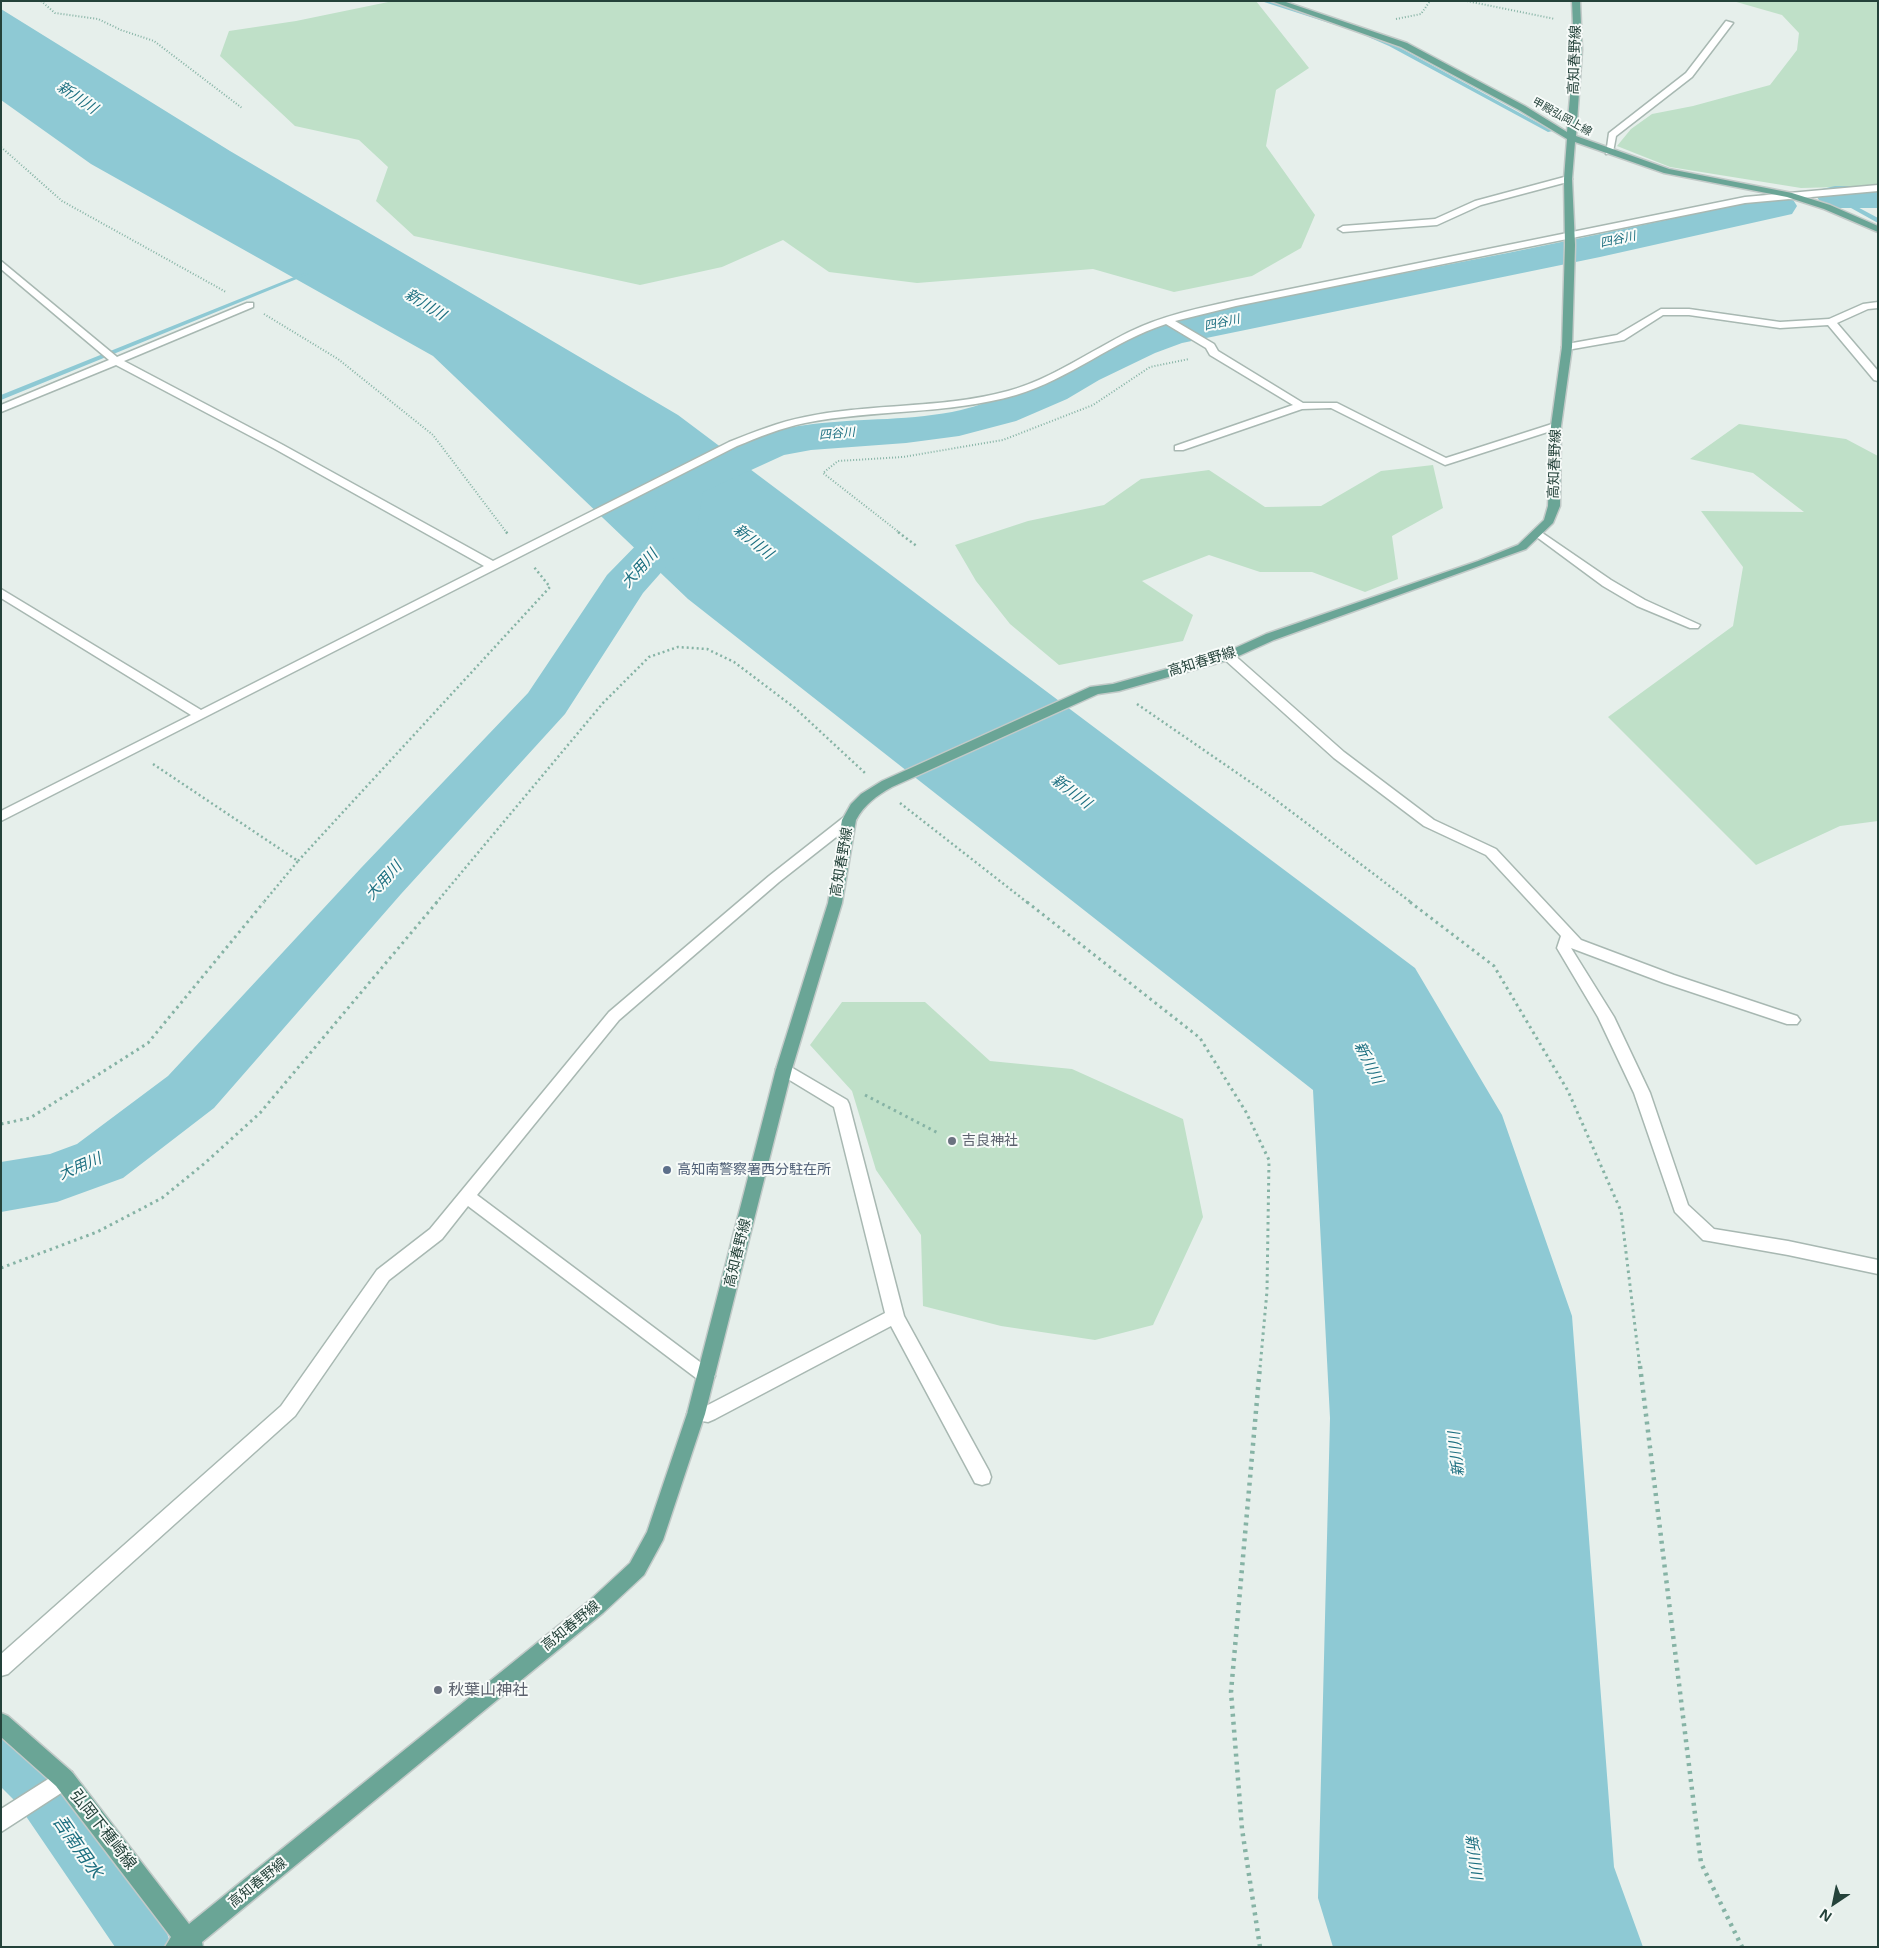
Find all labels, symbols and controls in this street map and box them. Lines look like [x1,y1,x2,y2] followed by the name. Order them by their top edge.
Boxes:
[1565,25,1585,95] street label: 高知春野線
[53,78,101,118] water label: 新川川
[1530,95,1594,139] street label: 甲殿弘岡上線
[1599,229,1637,251] water label: 四谷川
[401,285,449,325] water label: 新川川
[1203,312,1241,334] water label: 四谷川
[818,425,856,443] water label: 四谷川
[1545,429,1565,499] street label: 高知春野線
[730,521,776,563] water label: 新川川
[618,546,662,592] water label: 大用川
[1166,644,1238,680] street label: 高知春野線
[1048,771,1094,813] water label: 新川川
[828,826,856,898] street label: 高知春野線
[362,858,406,904] water label: 大用川
[1350,1039,1386,1087] water label: 新川川
[962,1133,1018,1149] place label: 吉良神社
[946,1135,958,1147] marker: 吉良神社
[56,1150,104,1184] water label: 大用川
[677,1162,831,1178] place label: 高知南警察署西分駐在所
[661,1164,673,1176] marker: 高知南警察署西分駐在所
[721,1217,755,1289] street label: 高知春野線
[1446,1431,1468,1477] water label: 新川川
[539,1597,603,1655] street label: 高知春野線
[448,1680,528,1700] place label: 秋葉山神社
[432,1684,444,1696] marker: 秋葉山神社
[66,1786,140,1874] street label: 弘岡下種崎線
[48,1811,106,1883] water label: 吾南用水
[1461,1833,1485,1881] water label: 新川川
[226,1854,290,1912] street label: 高知春野線
[1809,1878,1859,1928] north arrow
[1815,1905,1835,1927] text: N

